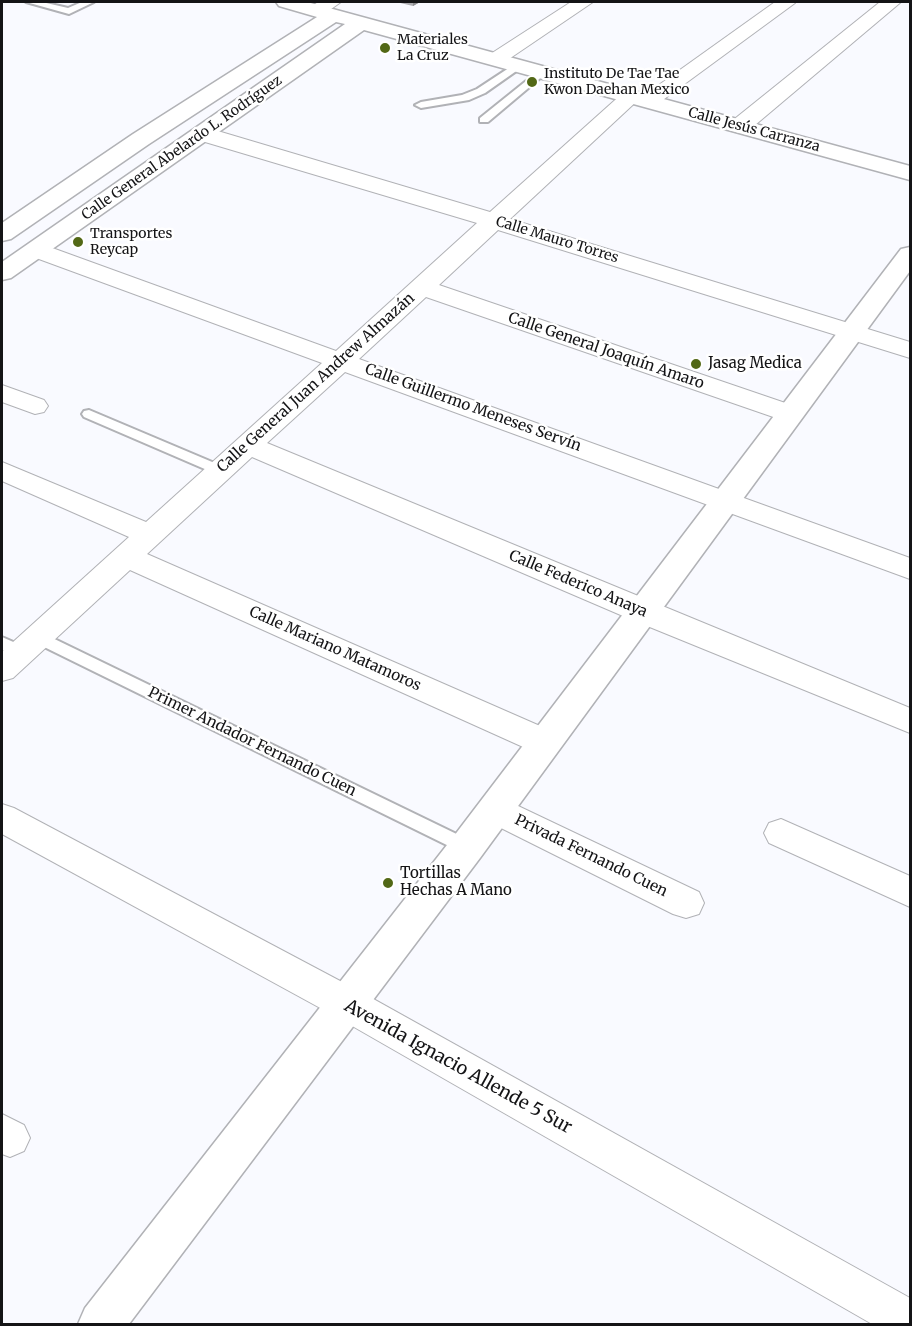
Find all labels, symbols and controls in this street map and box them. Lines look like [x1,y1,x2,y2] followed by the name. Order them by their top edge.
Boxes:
[397,32,468,64] place label: Materiales La Cruz
[378,41,392,55] marker: Materiales La Cruz
[544,66,690,98] place label: Instituto De Tae Tae Kwon Daehan Mexico
[79,72,285,224] street label: Calle General Abelardo L. Rodríguez
[525,75,539,89] marker: Instituto De Tae Tae Kwon Daehan Mexico
[686,104,822,156] street label: Calle Jesús Carranza
[494,213,620,267] street label: Calle Mauro Torres
[90,226,172,258] place label: Transportes Reycap
[71,235,85,249] marker: Transportes Reycap
[214,289,418,477] street label: Calle General Juan Andrew Almazán
[506,309,706,393] street label: Calle General Joaquín Amaro
[708,355,802,373] place label: Jasag Medica
[689,357,703,371] marker: Jasag Medica
[362,360,584,456] street label: Calle Guillermo Meneses Servín
[506,547,650,621] street label: Calle Federico Anaya
[246,603,424,695] street label: Calle Mariano Matamoros
[145,684,359,800] street label: Primer Andador Fernando Cuen
[512,811,670,901] street label: Privada Fernando Cuen
[400,865,512,900] place label: Tortillas Hechas A Mano
[381,876,395,890] marker: Tortillas Hechas A Mano
[340,995,576,1139] street label: Avenida Ignacio Allende 5 Sur

